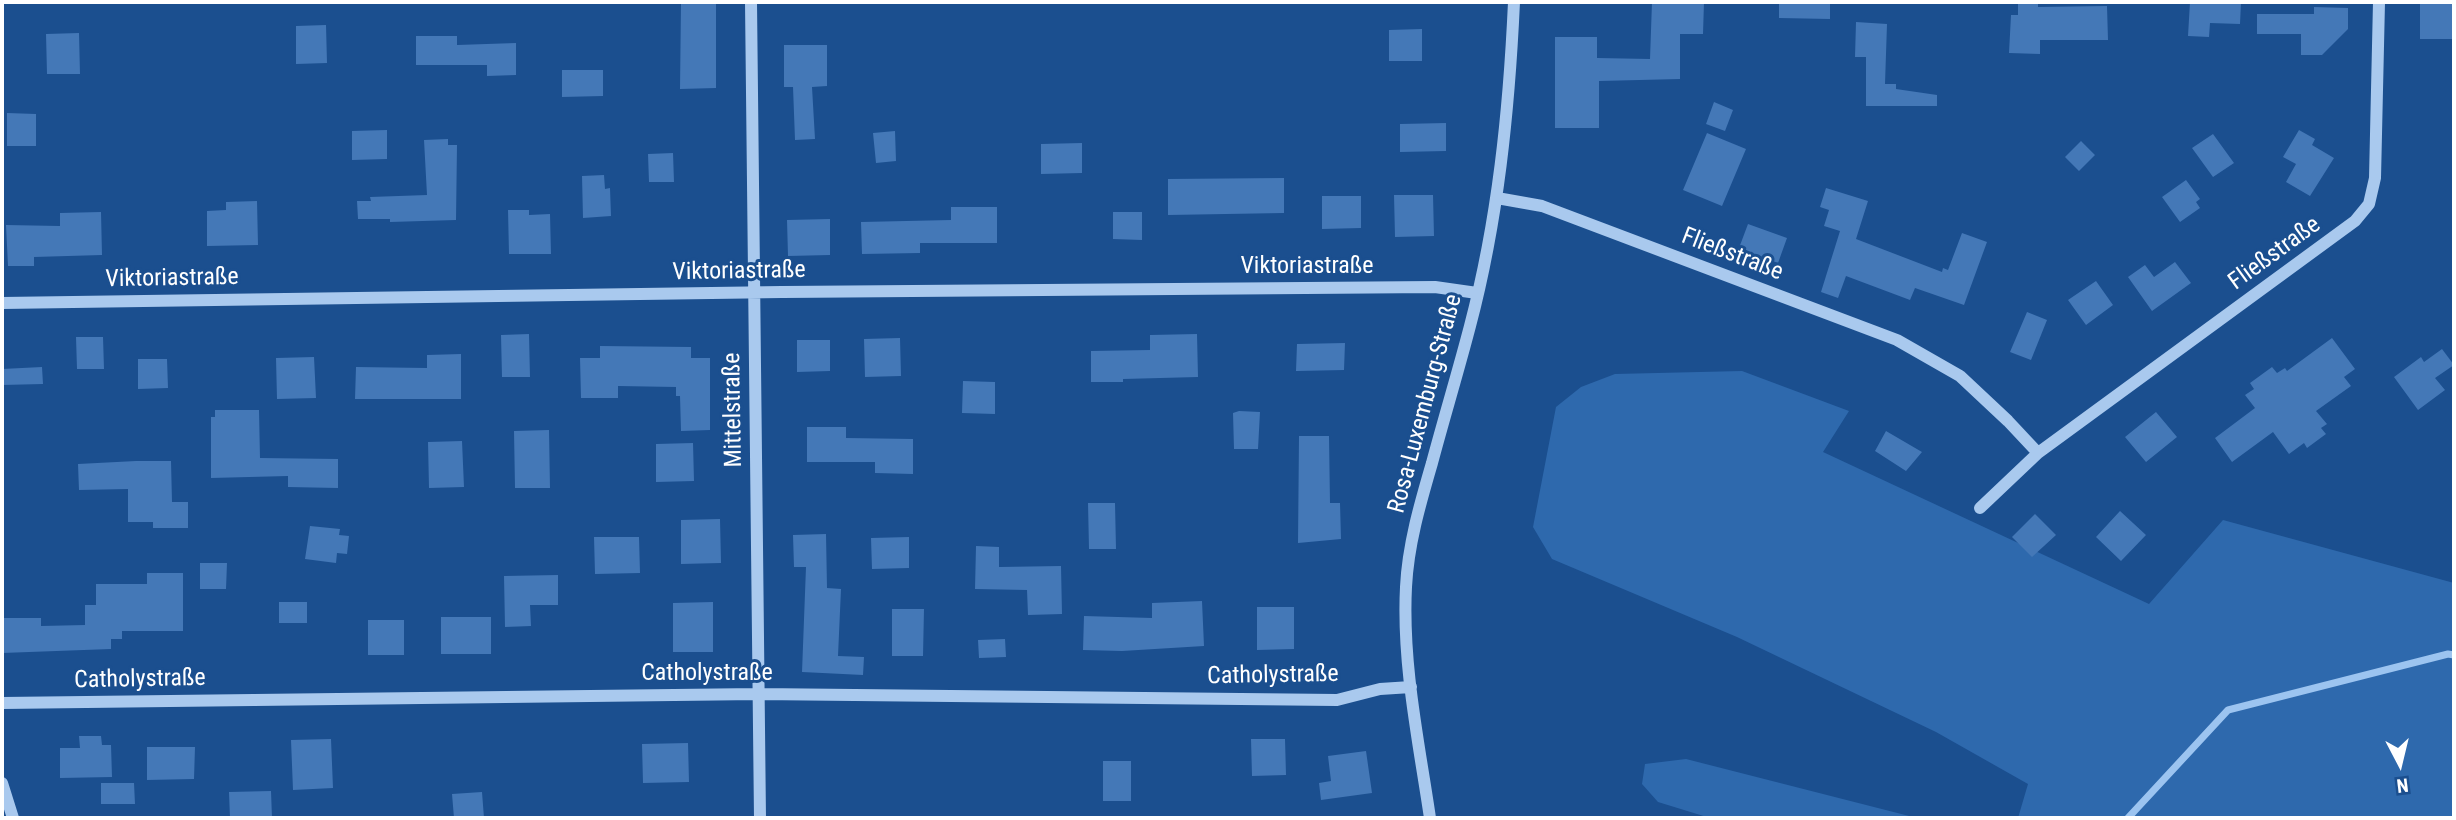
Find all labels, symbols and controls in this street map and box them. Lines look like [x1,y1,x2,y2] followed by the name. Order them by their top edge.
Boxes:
[2223,211,2327,297] street label: Fließstraße
[1677,222,1787,288] street label: Fließstraße
[1240,253,1374,281] street label: Viktoriastraße
[672,256,806,288] street label: Viktoriastraße
[105,263,239,295] street label: Viktoriastraße
[1383,291,1469,517] street label: Rosa-Luxemburg-Straße
[719,352,749,468] street label: Mittelstraße
[641,660,773,688] street label: Catholystraße
[1207,660,1339,692] street label: Catholystraße
[74,664,206,696] street label: Catholystraße
[2365,729,2435,799] north arrow
[2395,773,2410,797] text: N

